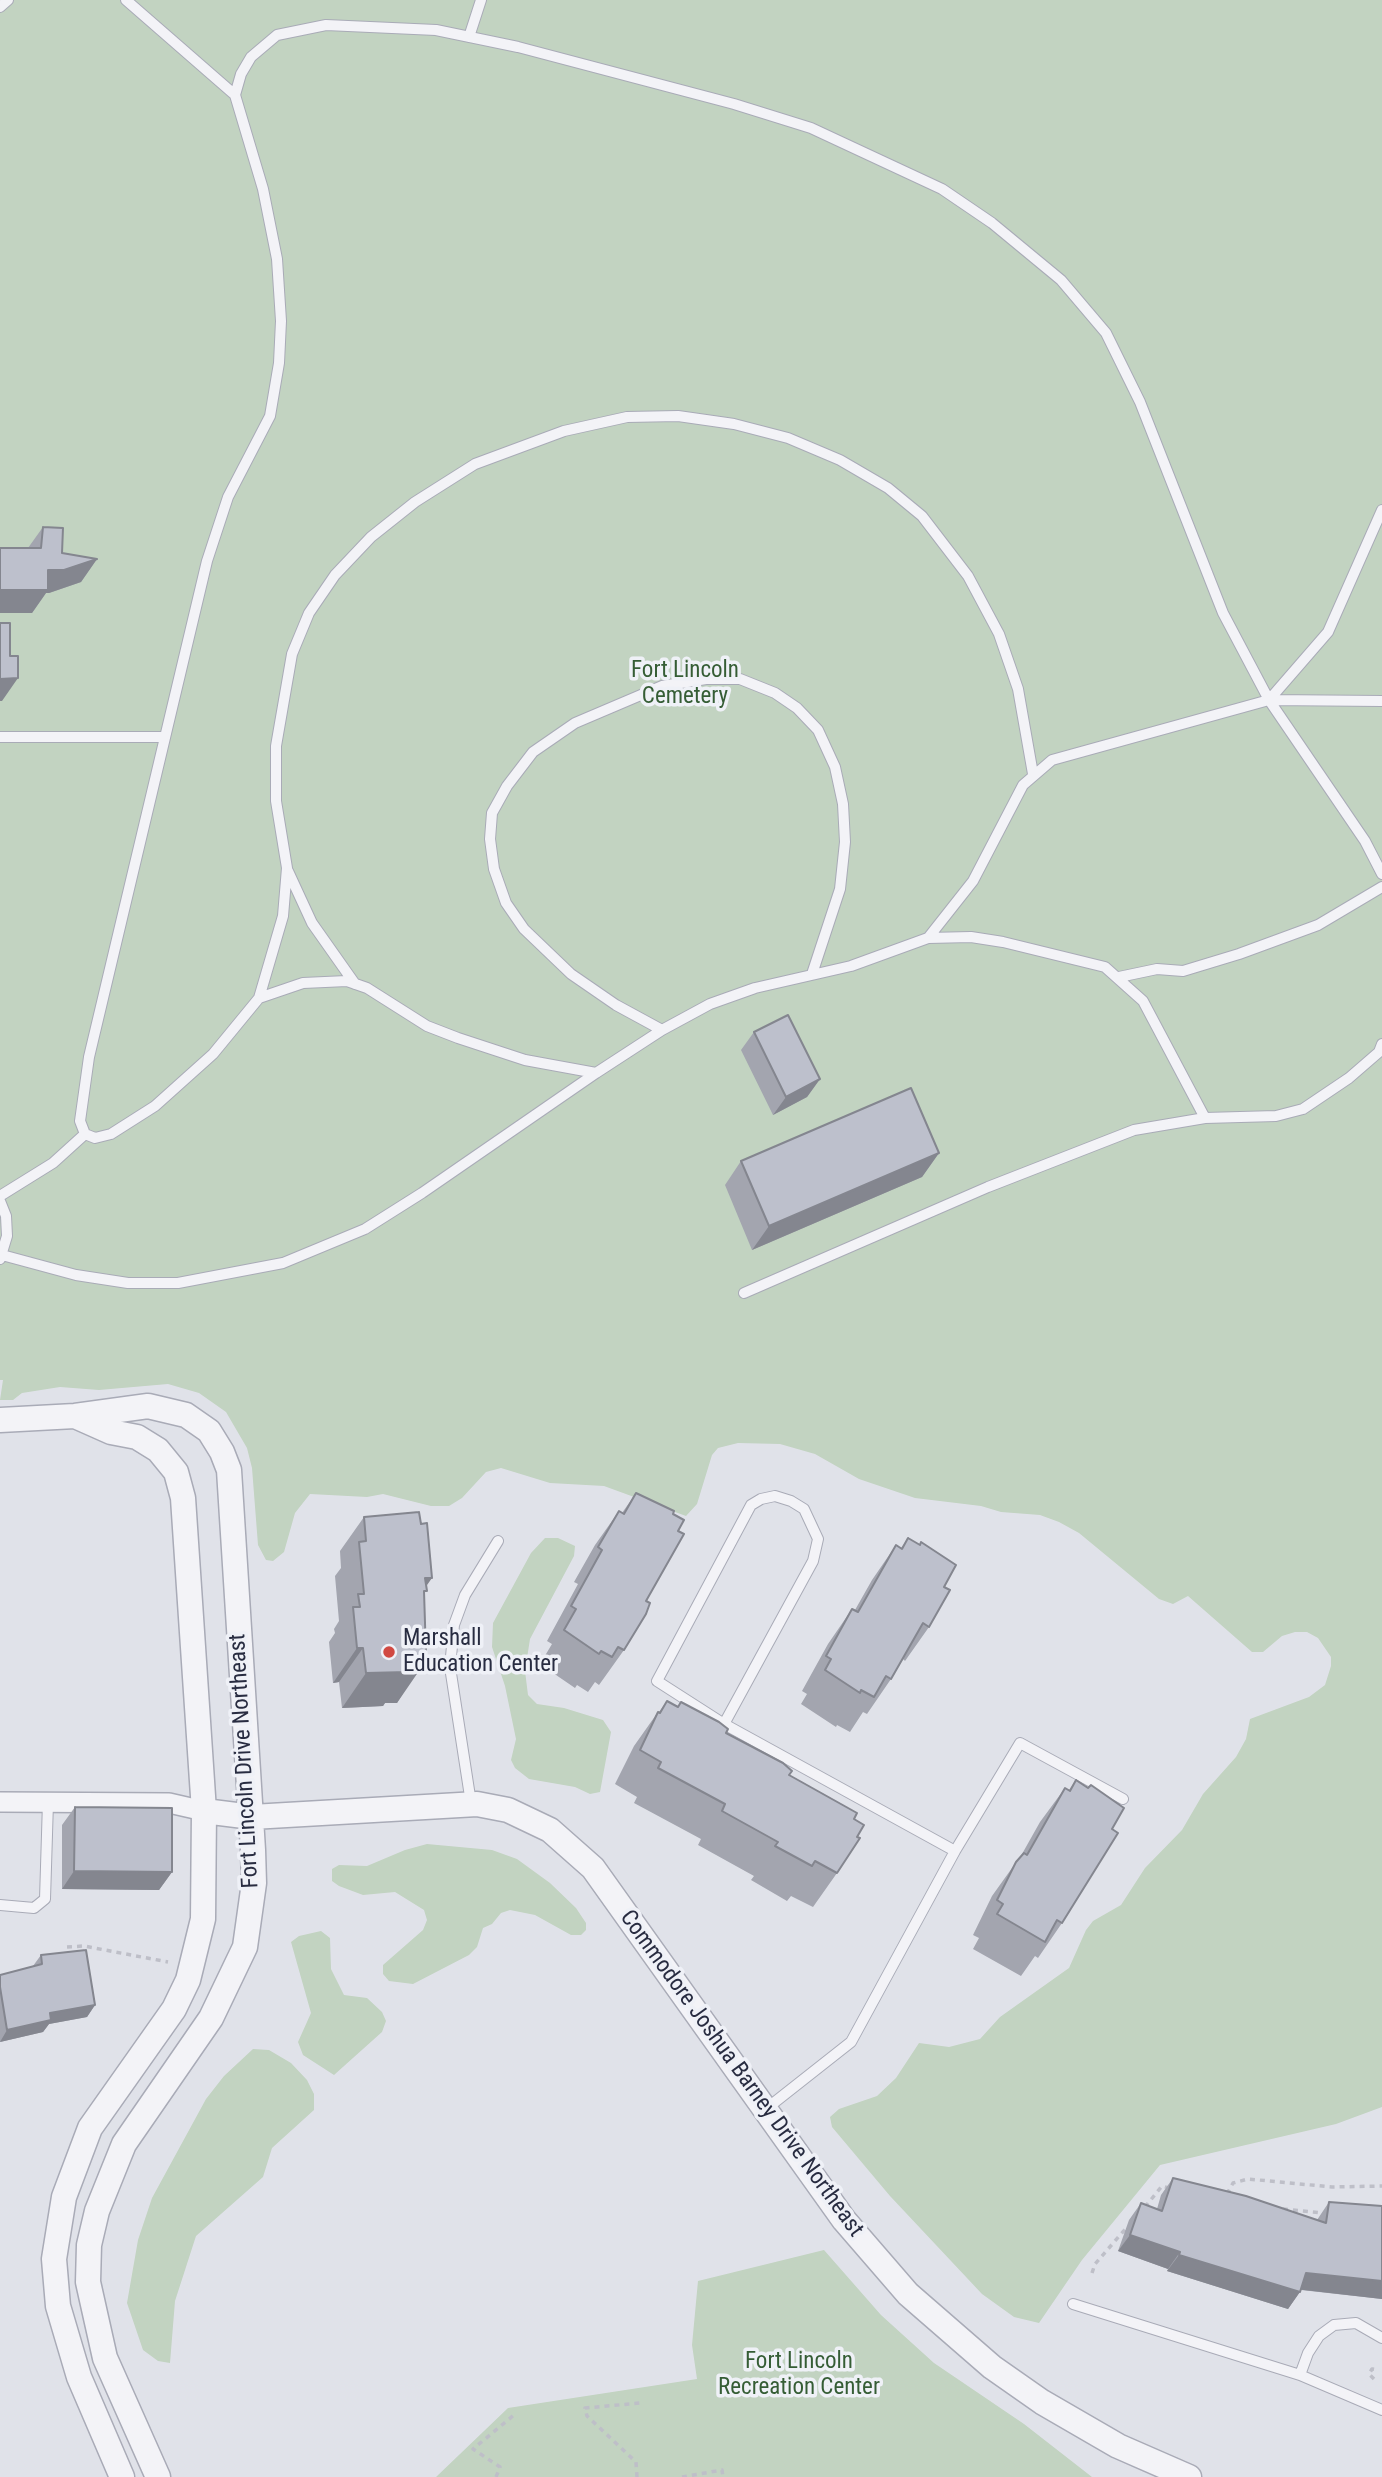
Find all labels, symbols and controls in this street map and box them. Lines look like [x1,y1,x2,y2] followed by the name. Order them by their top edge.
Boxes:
[631,657,739,711] park label: Fort Lincoln Cemetery
[403,1625,558,1679] place label: Marshall Education Center
[225,1633,265,1889] street label: Fort Lincoln Drive Northeast
[381,1644,397,1660] marker: Marshall Education Center
[613,1905,869,2243] street label: Commodore Joshua Barney Drive Northeast
[718,2348,880,2402] park label: Fort Lincoln Recreation Center

